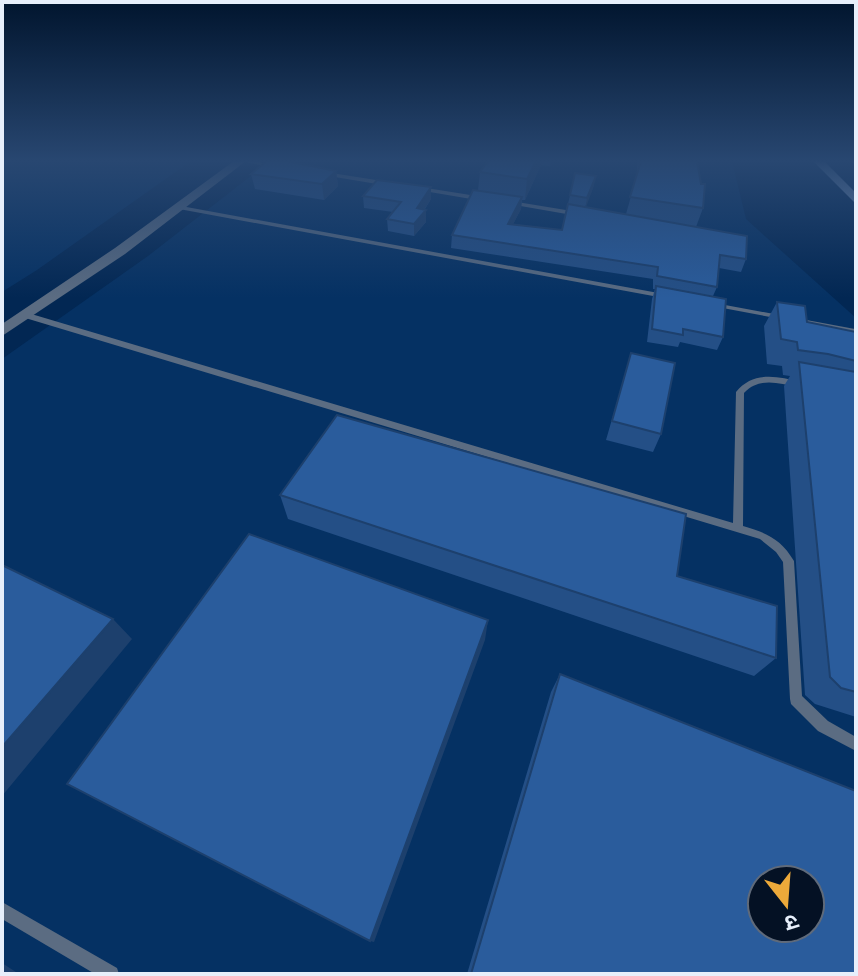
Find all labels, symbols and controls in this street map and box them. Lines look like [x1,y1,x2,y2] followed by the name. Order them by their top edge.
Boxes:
[746,864,826,944] north arrow
[781,908,802,939] text: उ

